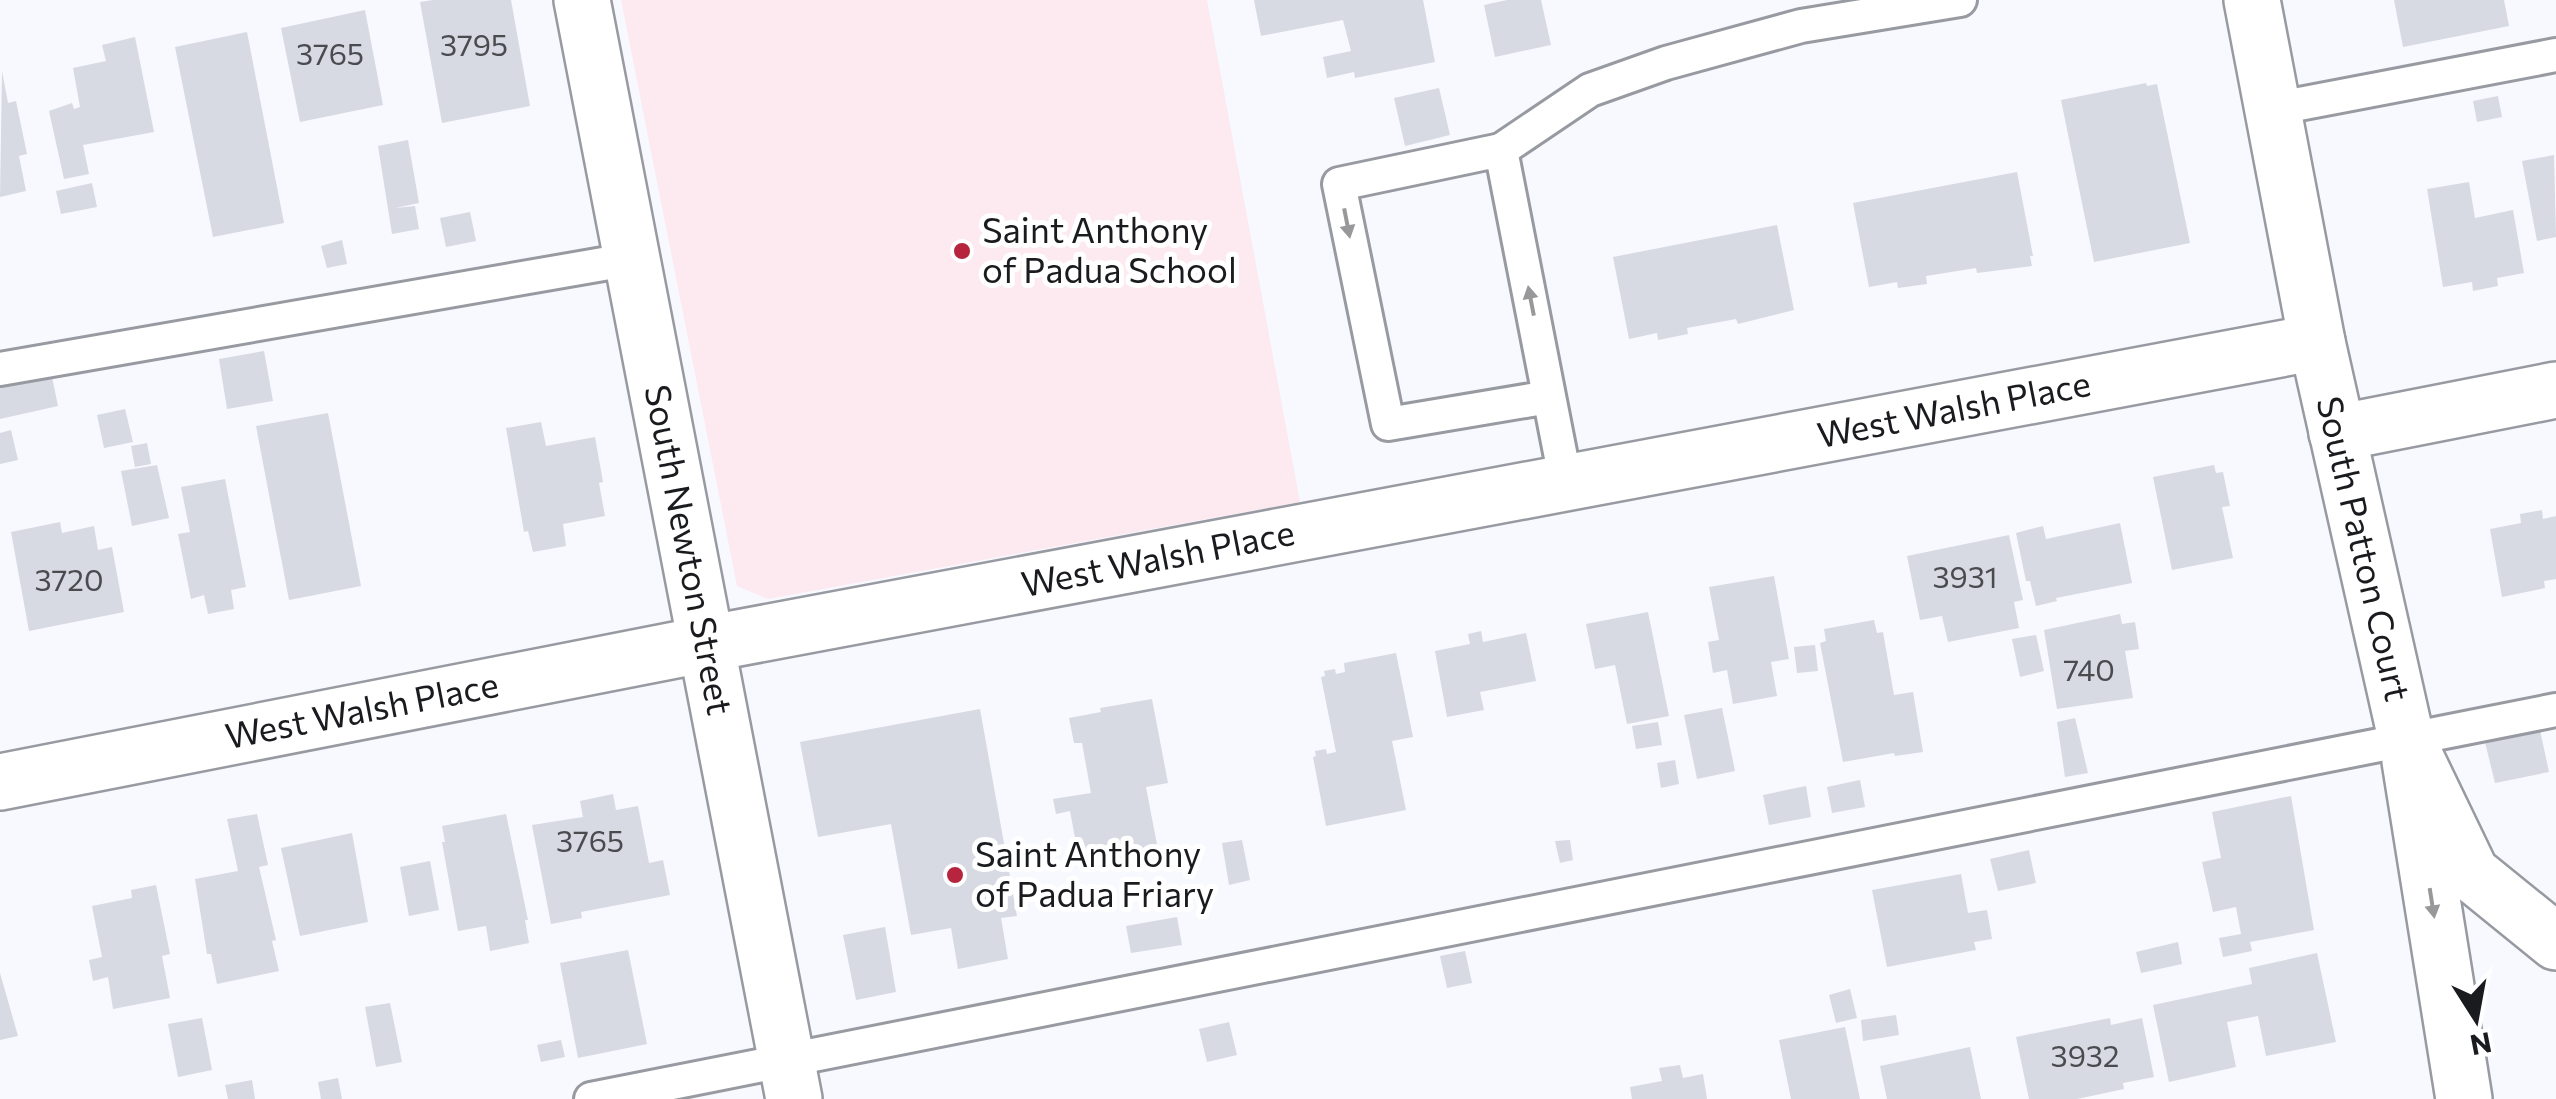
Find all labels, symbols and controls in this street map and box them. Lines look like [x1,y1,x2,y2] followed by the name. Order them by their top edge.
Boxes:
[440,25,508,62] house number: 3795
[296,34,364,71] house number: 3765
[982,207,1237,290] place label: Saint Anthony of Padua School
[1339,208,1355,239] one-way arrow
[951,240,973,262] marker: Saint Anthony of Padua School
[1523,285,1538,316] one-way arrow
[1813,360,2094,455] street label: West Walsh Place
[637,381,744,718] street label: South Newton Street
[2309,392,2421,705] street label: South Patton Court
[1017,509,1298,604] street label: West Walsh Place
[1932,557,1998,594] house number: 3931
[35,560,103,597] house number: 3720
[2063,650,2115,687] house number: 740
[221,661,502,756] street label: West Walsh Place
[556,821,624,858] house number: 3765
[975,831,1214,914] place label: Saint Anthony of Padua Friary
[944,864,966,886] marker: Saint Anthony of Padua Friary
[2425,888,2441,920] one-way arrow
[2426,969,2526,1069] north arrow
[2467,1026,2495,1063] text: N
[2051,1036,2119,1073] house number: 3932

